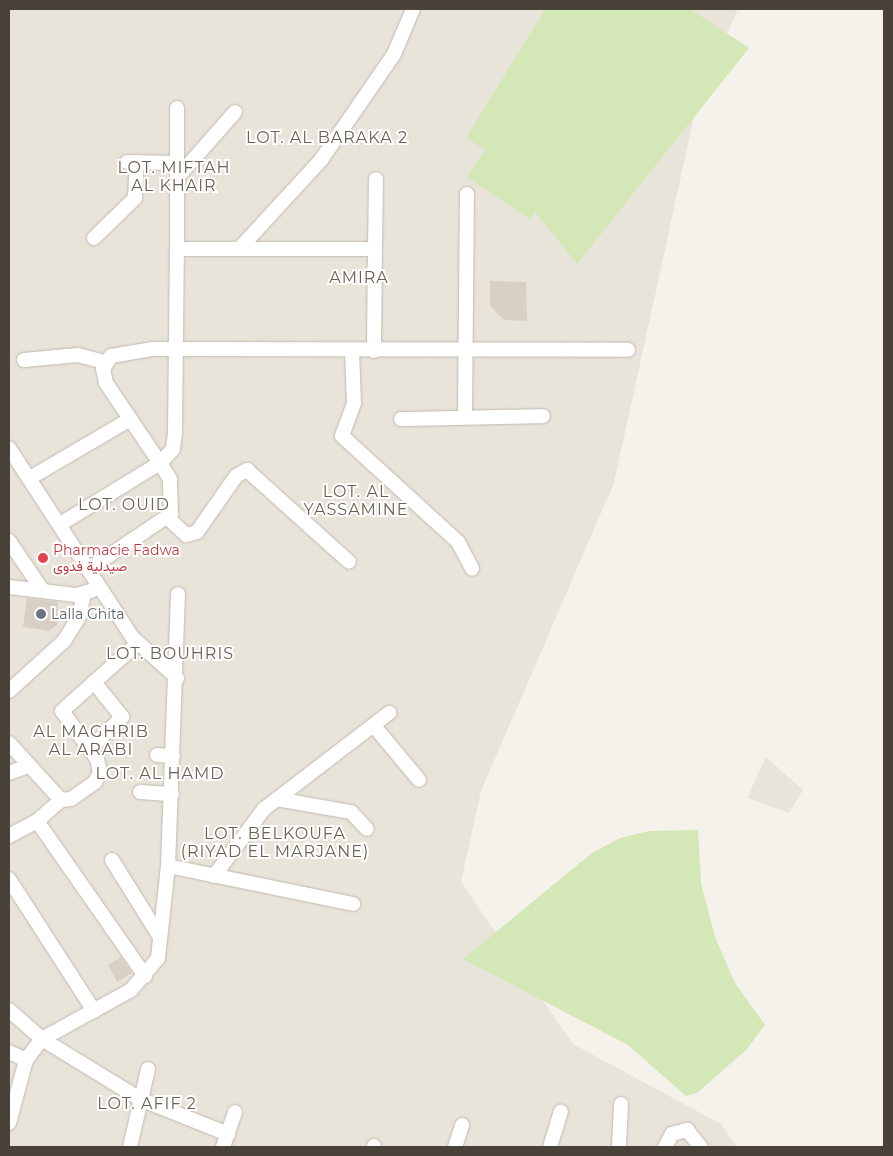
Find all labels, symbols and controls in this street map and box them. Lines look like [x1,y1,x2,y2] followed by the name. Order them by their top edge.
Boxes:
[244,128,410,148] district label: LOT. AL BARAKA 2
[116,158,232,196] district label: LOT. MIFTAH AL KHAIR
[329,268,389,288] district label: AMIRA
[302,482,410,520] district label: LOT. AL YASSAMINE
[77,495,171,515] district label: LOT. OUID
[53,542,180,574] place label: Pharmacie Fadwa صيدلية فدوى
[37,552,49,564] marker: Pharmacie Fadwa صيدلية فدوى
[51,606,125,622] place label: Lalla Ghita
[35,608,47,620] marker: Lalla Ghita
[104,644,236,664] district label: LOT. BOUHRIS
[32,722,150,760] district label: AL MAGHRIB AL ARABI
[94,764,226,784] district label: LOT. AL HAMD
[179,824,371,862] district label: LOT. BELKOUFA (RIYAD EL MARJANE)
[96,1094,198,1114] district label: LOT. AFIF 2

